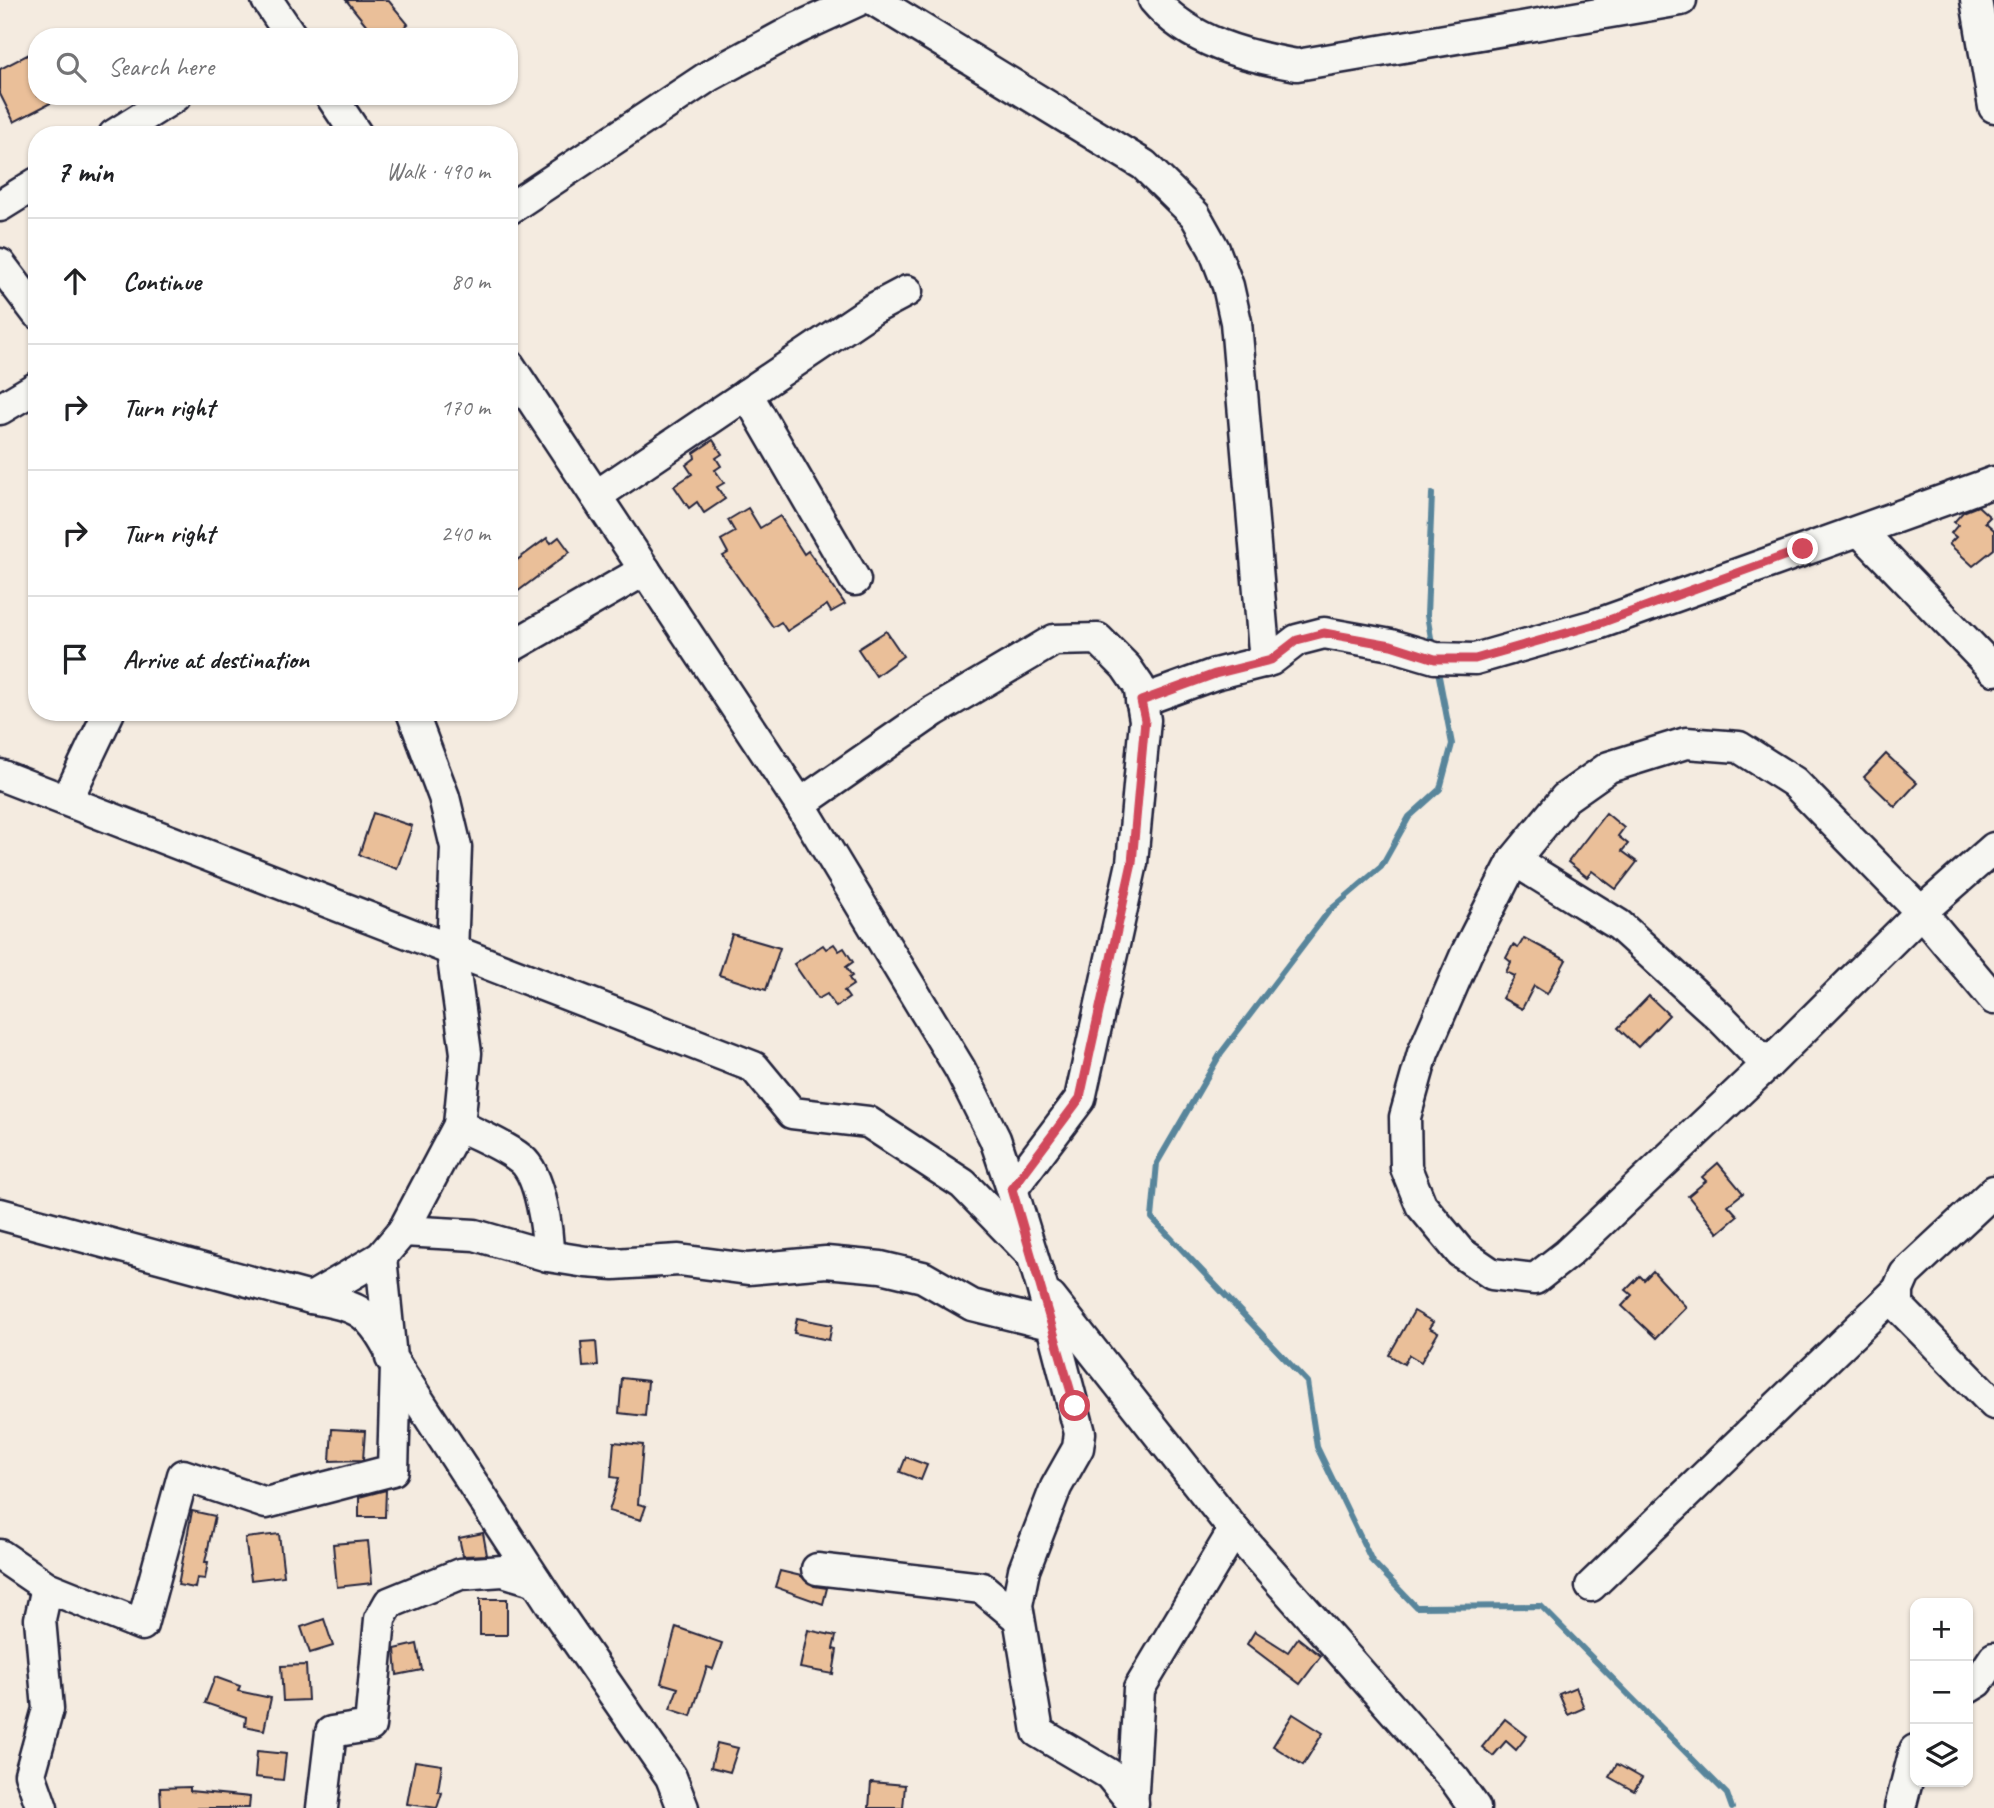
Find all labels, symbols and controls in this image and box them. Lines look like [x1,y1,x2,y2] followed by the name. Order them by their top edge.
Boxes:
[28,28,518,105] search box
[52,48,90,86] icon: search
[108,50,214,83] text: Search here
[56,153,113,191] text: 7 min
[386,157,490,186] text: Walk · 490 m
[56,262,94,300] icon: ahead
[123,265,201,298] text: Continue
[451,267,490,296] text: 80 m
[56,388,94,426] icon: right
[123,391,214,424] text: Turn right
[441,393,490,422] text: 170 m
[56,514,94,552] icon: right
[123,517,214,550] text: Turn right
[441,519,490,548] text: 240 m
[1787,533,1818,564] route end
[56,640,94,678] icon: arrive
[123,643,309,676] text: Arrive at destination
[1059,1390,1090,1421] route start
[1910,1598,1973,1787] map controls
[1910,1598,1973,1661] button: +
[1910,1661,1973,1724] button: −
[1910,1724,1973,1787] button: layers

